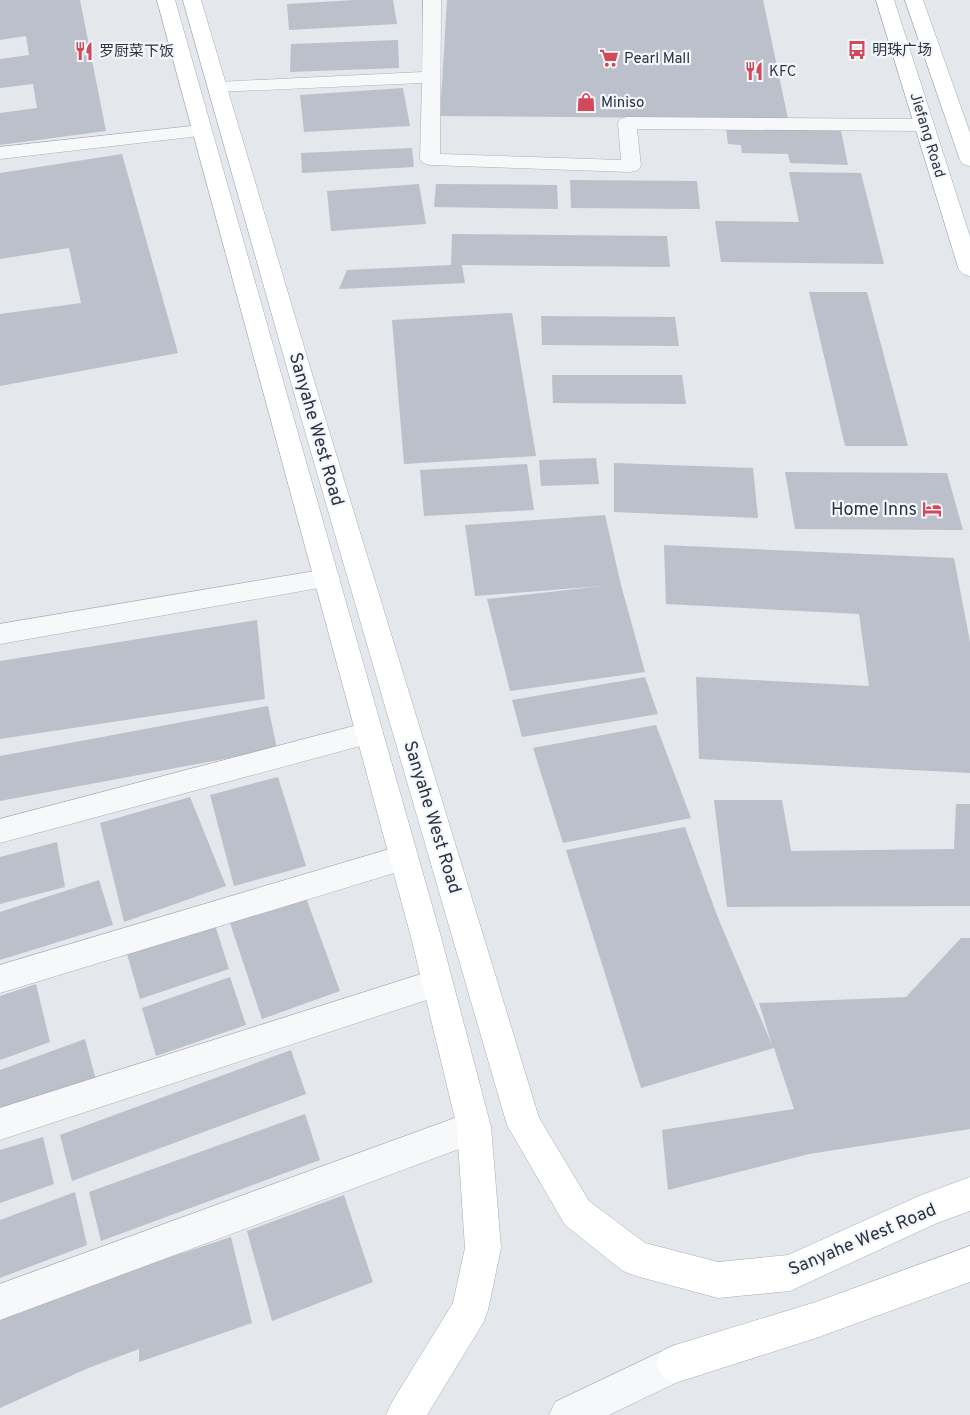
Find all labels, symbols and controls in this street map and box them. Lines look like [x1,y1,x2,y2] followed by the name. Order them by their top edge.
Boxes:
[846,39,868,61] bus stop icon: 明珠广场
[73,40,95,62] restaurant icon: 罗厨菜下饭
[872,42,932,61] place label: 明珠广场
[99,43,174,62] place label: 罗厨菜下饭
[598,47,620,69] supermarket icon: Pearl Mall
[624,50,690,69] place label: Pearl Mall
[743,60,765,82] restaurant icon: KFC
[769,63,797,82] place label: KFC
[575,91,597,113] shop icon: Miniso
[905,91,949,180] street label: Jiefang Road
[601,94,644,113] place label: Miniso
[283,350,348,509] street label: Sanyahe West Road
[921,498,943,520] hotel icon: Home Inns
[831,499,917,522] place label: Home Inns
[397,738,466,897] street label: Sanyahe West Road
[785,1199,940,1282] street label: Sanyahe West Road

